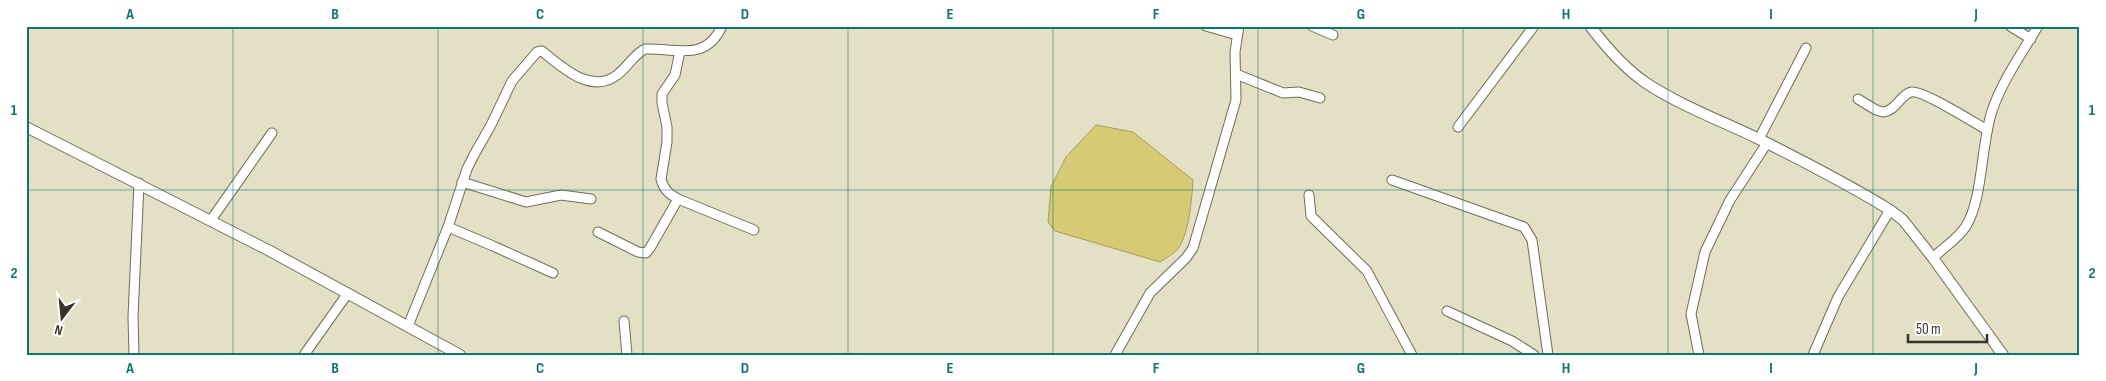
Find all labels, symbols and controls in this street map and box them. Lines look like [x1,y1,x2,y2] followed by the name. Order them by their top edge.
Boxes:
[125,5,134,24] text: A
[331,5,339,24] text: B
[536,5,544,24] text: C
[741,5,749,24] text: D
[947,5,954,24] text: E
[1153,5,1160,24] text: F
[1357,5,1365,24] text: G
[1562,5,1570,24] text: H
[1769,5,1773,24] text: I
[1973,5,1978,24] text: J
[11,101,18,120] text: 1
[2089,101,2096,120] text: 1
[10,264,18,283] text: 2
[2088,264,2096,283] text: 2
[38,294,88,344] north arrow
[1908,311,1987,343] scale bar
[1916,320,1941,339] text: 50 m
[53,321,64,339] text: N
[125,359,134,378] text: A
[331,359,339,378] text: B
[536,359,544,378] text: C
[741,359,749,378] text: D
[947,359,954,378] text: E
[1153,359,1160,378] text: F
[1357,359,1365,378] text: G
[1562,359,1570,378] text: H
[1769,359,1773,378] text: I
[1973,359,1978,378] text: J

